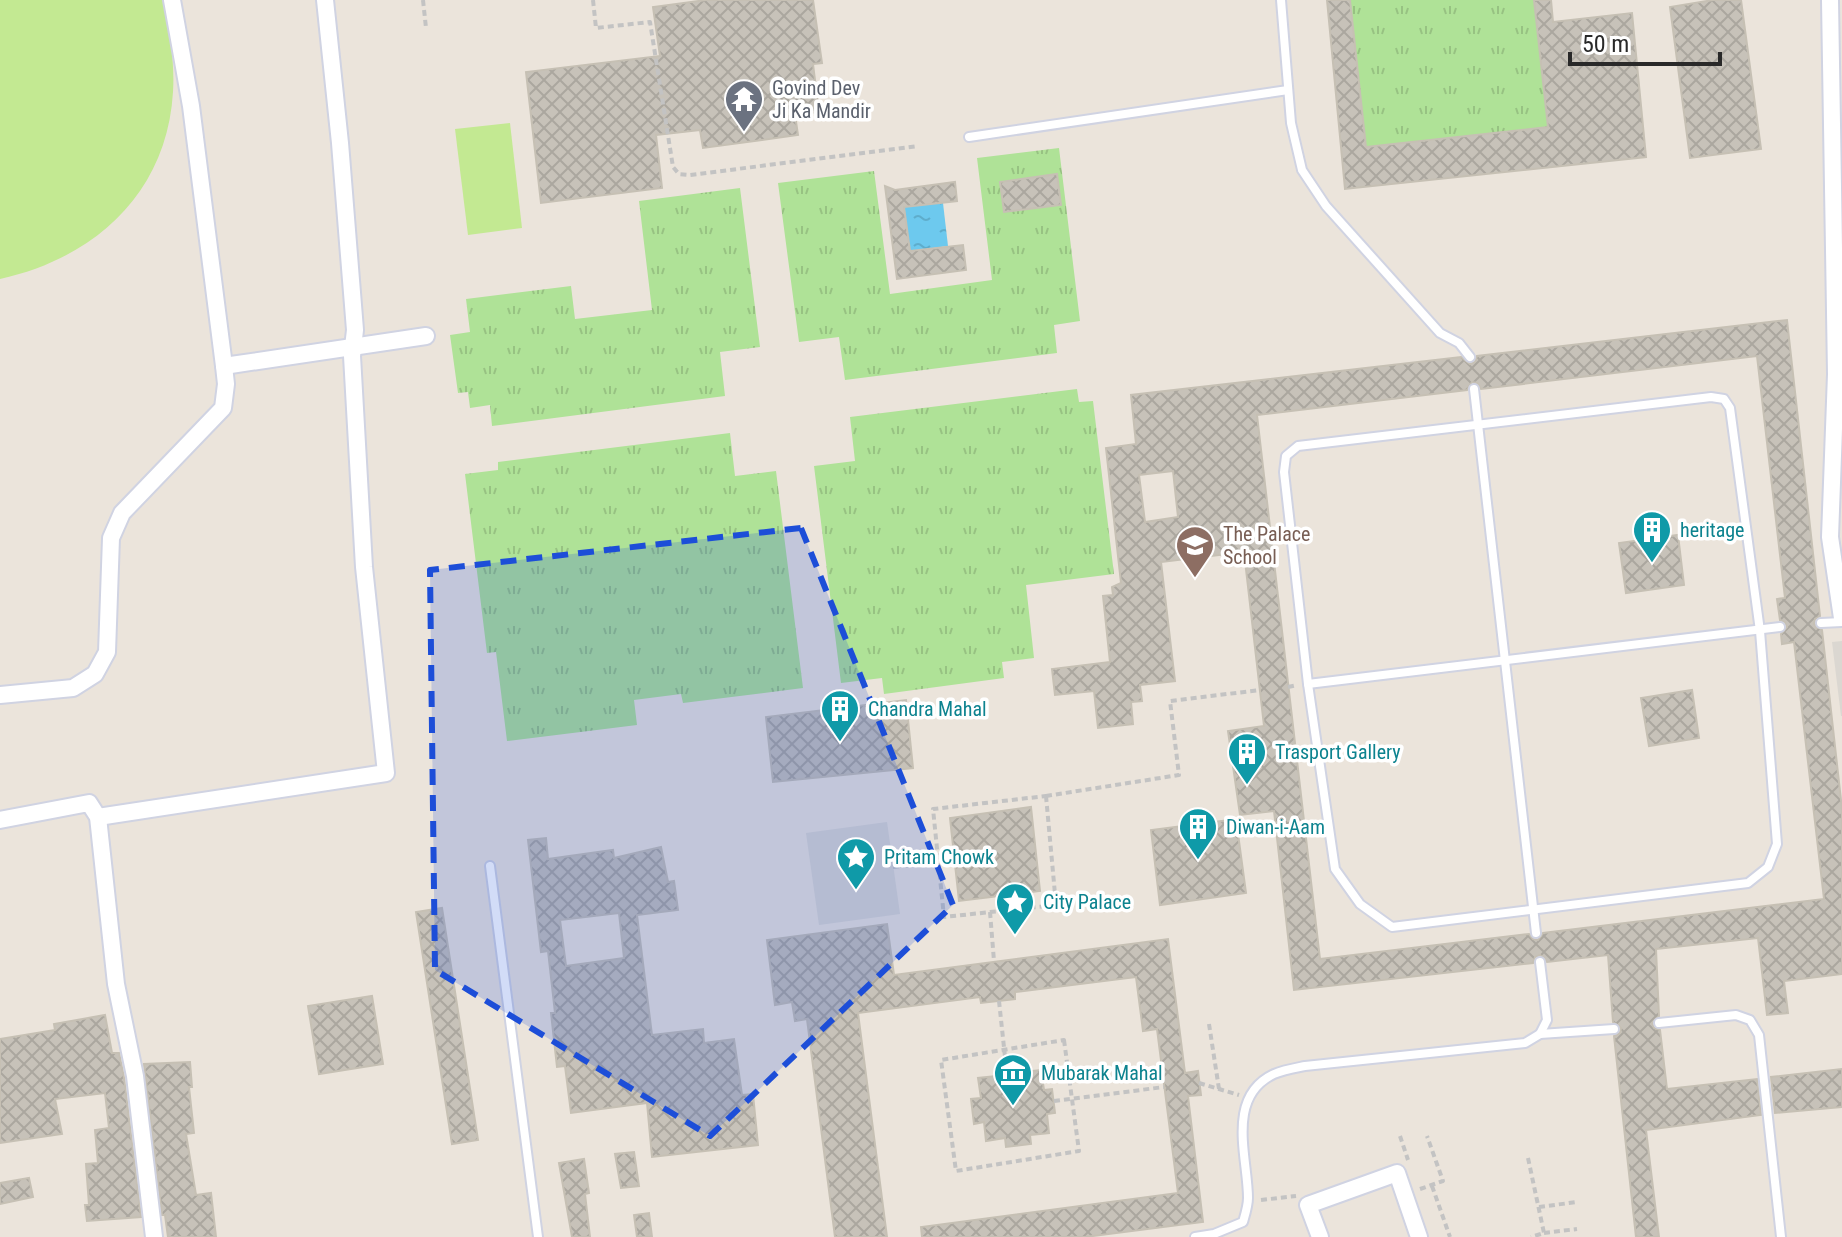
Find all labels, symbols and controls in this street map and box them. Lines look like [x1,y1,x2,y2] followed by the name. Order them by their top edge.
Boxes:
[1570,16,1720,66] scale bar
[1582,30,1629,58] text: 50 m
[772,76,871,123] place label: Govind Dev Ji Ka Mandir
[723,78,765,133] temple icon: Govind Dev Ji Ka Mandir
[1631,509,1673,564] building icon: heritage
[1680,518,1744,542] place label: heritage
[1223,522,1310,569] place label: The Palace School
[1174,524,1216,579] school or university icon: The Palace School
[819,688,861,743] building icon: Chandra Mahal
[868,697,987,721] place label: Chandra Mahal
[1226,731,1268,786] building icon: Trasport Gallery
[1275,740,1401,764] place label: Trasport Gallery
[1177,806,1219,861] building icon: Diwan-i-Aam
[1226,815,1325,839] place label: Diwan-i-Aam
[835,836,877,891] place icon: Pritam Chowk
[884,845,994,869] place label: Pritam Chowk
[994,881,1036,936] place icon: City Palace
[1043,890,1131,914] place label: City Palace
[992,1052,1034,1107] museum icon: Mubarak Mahal
[1041,1061,1163,1085] place label: Mubarak Mahal

